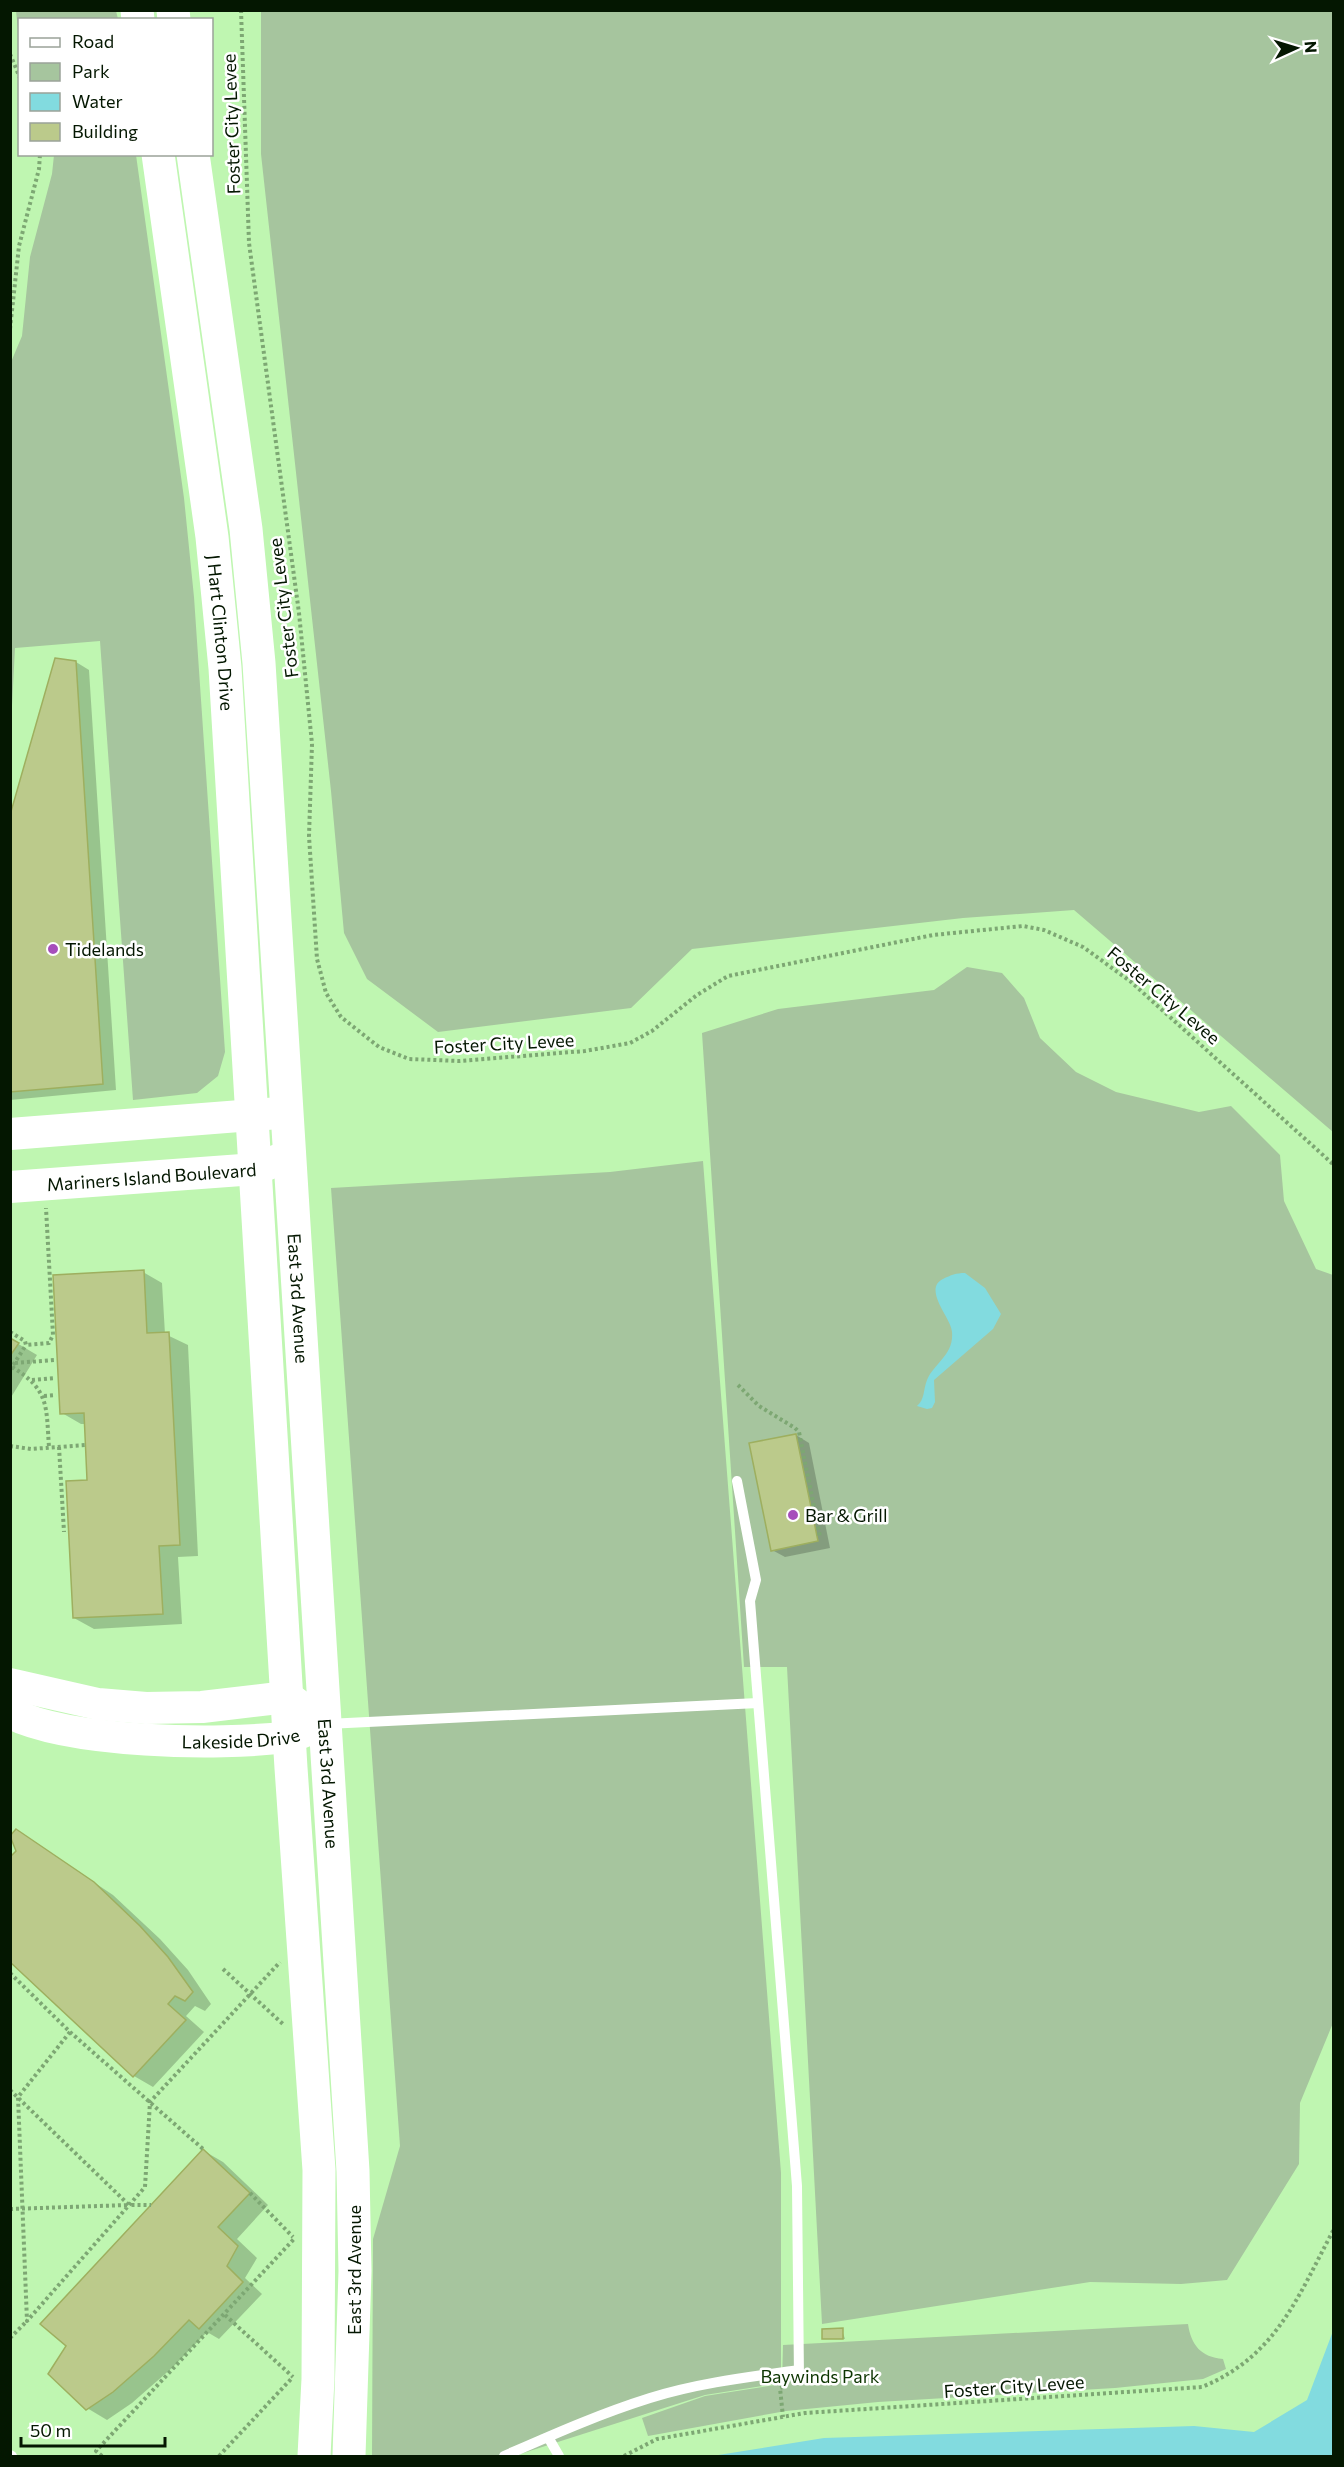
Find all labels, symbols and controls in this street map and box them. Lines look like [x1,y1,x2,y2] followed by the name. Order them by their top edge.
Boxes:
[18,18,213,156] legend
[1266,18,1326,78] north arrow
[72,30,114,52] text: Road
[1302,40,1321,54] text: N
[218,53,244,195] street label: Foster City Levee
[72,60,110,82] text: Park
[72,90,123,112] text: Water
[72,120,138,142] text: Building
[264,537,302,679] street label: Foster City Levee
[203,554,239,712] street label: J Hart Clinton Drive
[65,938,144,960] place label: Tidelands
[1103,941,1225,1049] street label: Foster City Levee
[46,942,60,956] marker: Tidelands
[433,1028,575,1058] street label: Foster City Levee
[46,1158,257,1195] street label: Mariners Island Boulevard
[284,1233,314,1364] street label: East 3rd Avenue
[805,1504,888,1526] place label: Bar & Grill
[786,1508,800,1522] marker: Bar & Grill
[314,1718,344,1849] street label: East 3rd Avenue
[181,1723,303,1752] street label: Lakeside Drive
[343,2205,365,2335] street label: East 3rd Avenue
[760,2365,880,2387] park label: Baywinds Park
[943,2370,1085,2402] street label: Foster City Levee
[21,2410,165,2448] scale bar
[30,2419,71,2441] text: 50 m

